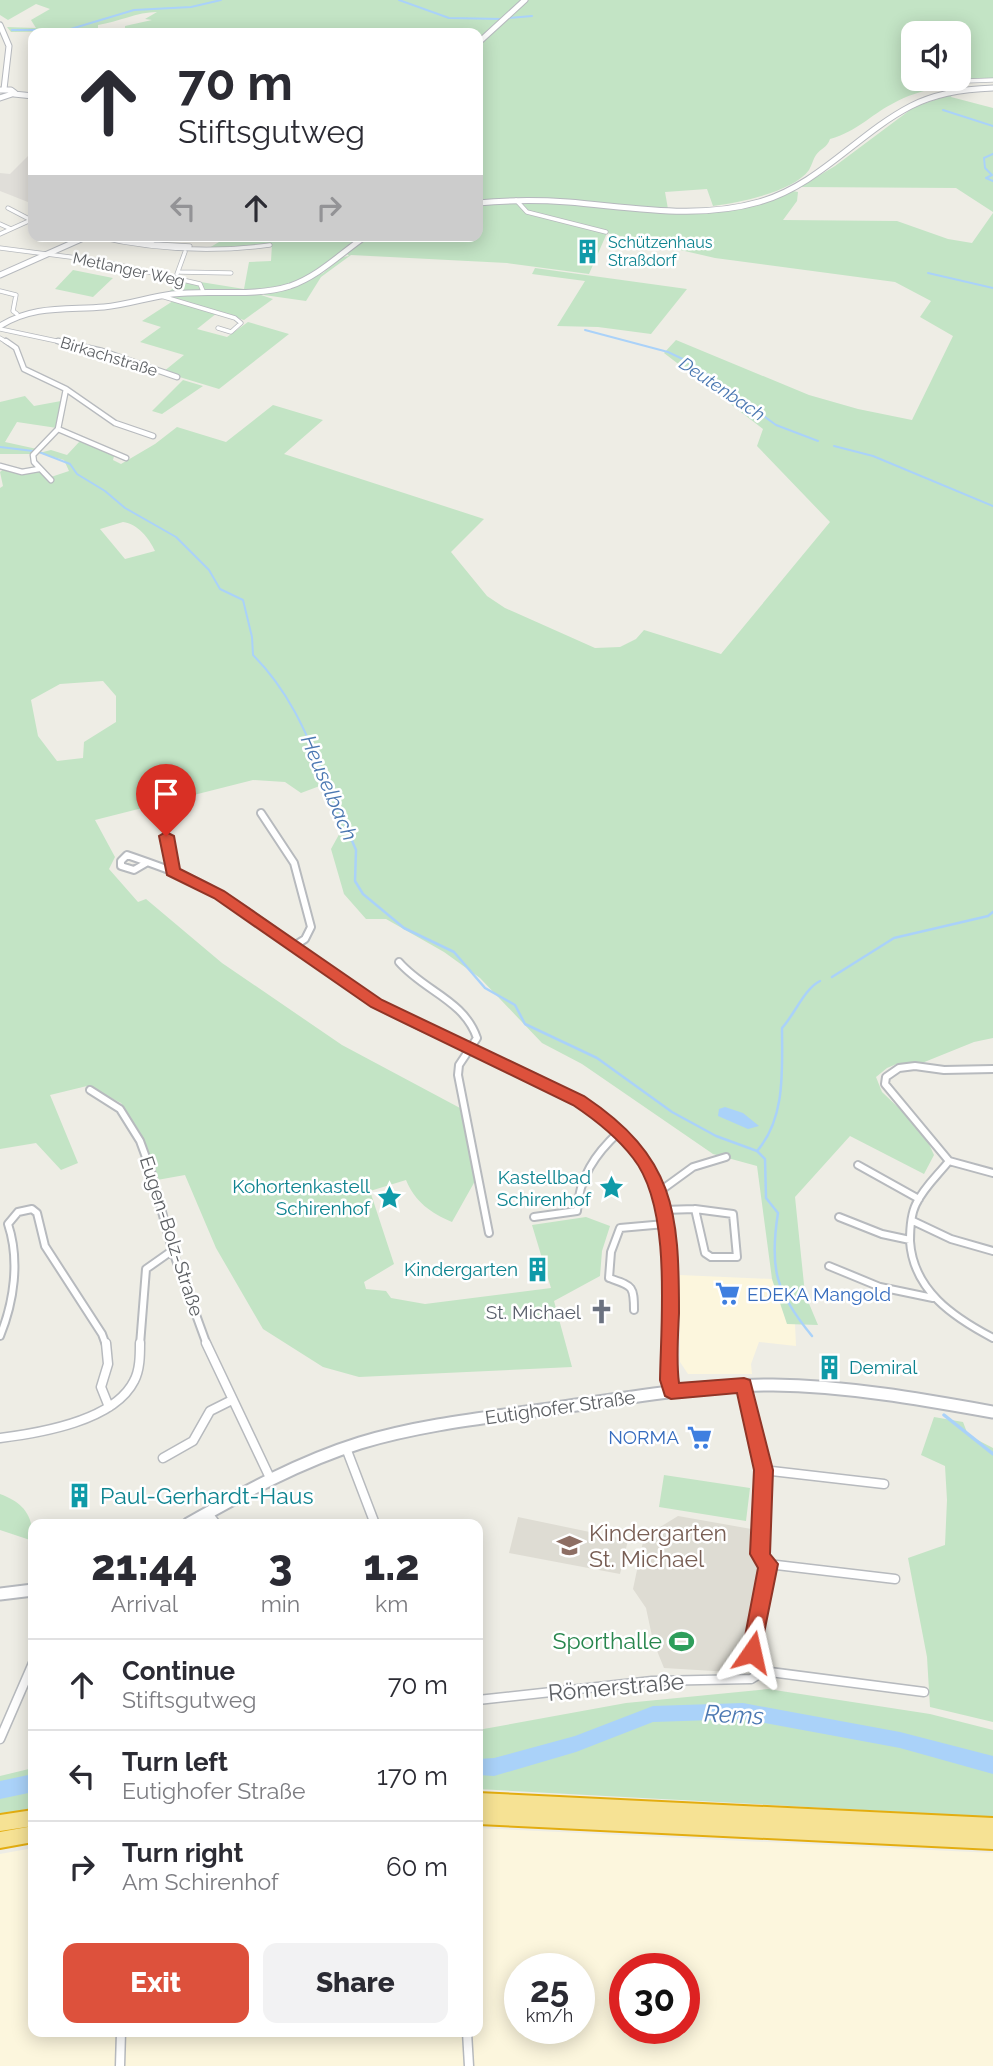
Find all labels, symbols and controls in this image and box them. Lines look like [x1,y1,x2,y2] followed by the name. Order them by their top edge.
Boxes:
[901,21,971,91] map controls
[901,21,971,91] button: sound
[178,54,293,111] text: 70 m
[63,56,154,147] icon: ahead
[178,113,365,150] text: Stiftsgutweg
[164,189,202,227] icon: left
[237,189,275,227] icon: ahead
[310,189,348,227] icon: right
[608,233,713,270] place label: Schützenhaus Straßdorf
[574,237,602,265] building icon: Schützenhaus Straßdorf
[71,248,187,291] street label: Metlanger Weg
[58,333,160,380] street label: Birkachstraße
[676,352,769,425] water label: Deutenbach
[296,731,363,844] water label: Heuselbach
[136,764,196,836] pin
[147,775,185,813] icon: arrive
[136,1153,208,1319] street label: Eugen-Bolz-Straße
[497,1166,592,1210] place label: Kastellbad Schirenhof
[597,1174,625,1202] place icon: Kastellbad Schirenhof
[232,1175,371,1219] place label: Kohortenkastell Schirenhof
[376,1183,404,1211] place icon: Kohortenkastell Schirenhof
[524,1255,552,1283] building icon: Kindergarten
[404,1258,518,1280] place label: Kindergarten
[713,1280,741,1308] supermarket icon: EDEKA Mangold
[747,1283,891,1305] place label: EDEKA Mangold
[587,1298,615,1326] church icon: St. Michael
[486,1301,582,1323] place label: St. Michael
[815,1353,843,1381] building icon: Demiral
[849,1356,918,1378] place label: Demiral
[483,1386,637,1428] street label: Eutighofer Straße
[685,1423,713,1451] supermarket icon: NORMA
[608,1426,679,1448] place label: NORMA
[66,1482,94,1510] building icon: Paul-Gerhardt-Haus
[100,1482,314,1509] place label: Paul-Gerhardt-Haus
[589,1519,727,1572] place label: Kindergarten St. Michael
[555,1532,583,1560] school or university icon: Kindergarten St. Michael
[91,1541,197,1590] text: 21:44
[269,1541,292,1590] text: 3
[364,1541,420,1590] text: 1.2
[111,1590,178,1617] text: Arrival
[261,1590,300,1617] text: min
[375,1590,408,1617] text: km
[715,1615,789,1689] position arrow
[552,1627,662,1654] place label: Sporthalle
[668,1627,696,1655] sports icon: Sporthalle
[122,1656,235,1686] text: Continue
[63,1666,101,1704] icon: ahead
[547,1667,685,1706] street label: Römerstraße
[388,1670,448,1700] text: 70 m
[122,1686,256,1713] text: Stiftsgutweg
[703,1698,765,1731] water label: Rems
[122,1747,228,1777] text: Turn left
[63,1757,101,1795] icon: left
[377,1761,448,1791] text: 170 m
[122,1777,306,1804] text: Eutighofer Straße
[122,1838,243,1868] text: Turn right
[63,1848,101,1886] icon: right
[386,1852,448,1882] text: 60 m
[122,1868,279,1895] text: Am Schirenhof
[63,1943,249,2023] button: Exit
[263,1943,448,2023] button: Share
[609,1953,700,2044] speed limit sign: 30
[530,1969,569,2010] text: 25
[526,2005,573,2026] text: km/h

